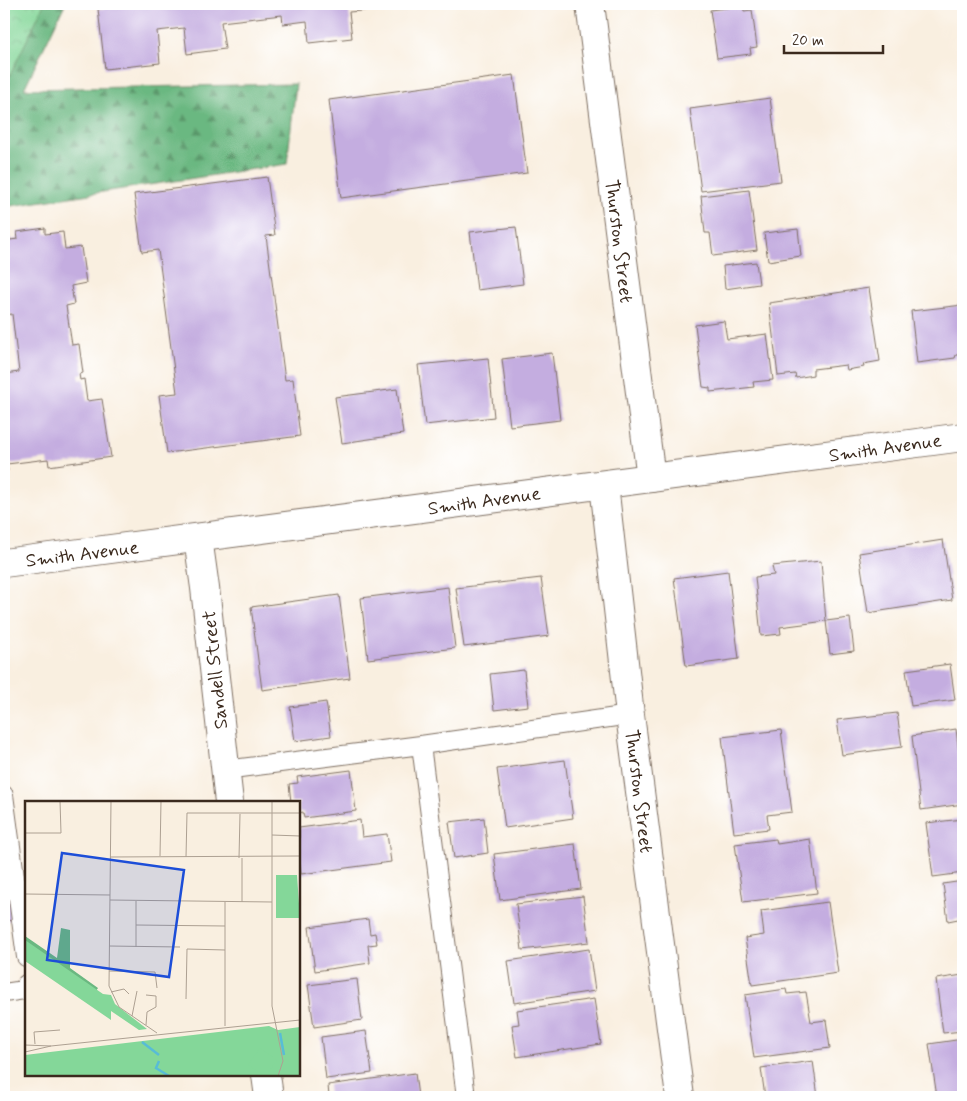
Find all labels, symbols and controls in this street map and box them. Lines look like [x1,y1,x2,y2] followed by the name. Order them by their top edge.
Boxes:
[784,22,883,54] scale bar
[792,31,824,51] text: 20 m
[599,178,638,304] street label: Thurston Street
[827,428,943,469] street label: Smith Avenue
[426,481,542,522] street label: Smith Avenue
[24,535,140,574] street label: Smith Avenue
[197,609,234,730] street label: Sandell Street
[619,728,658,854] street label: Thurston Street
[25,801,300,1076] inset map

